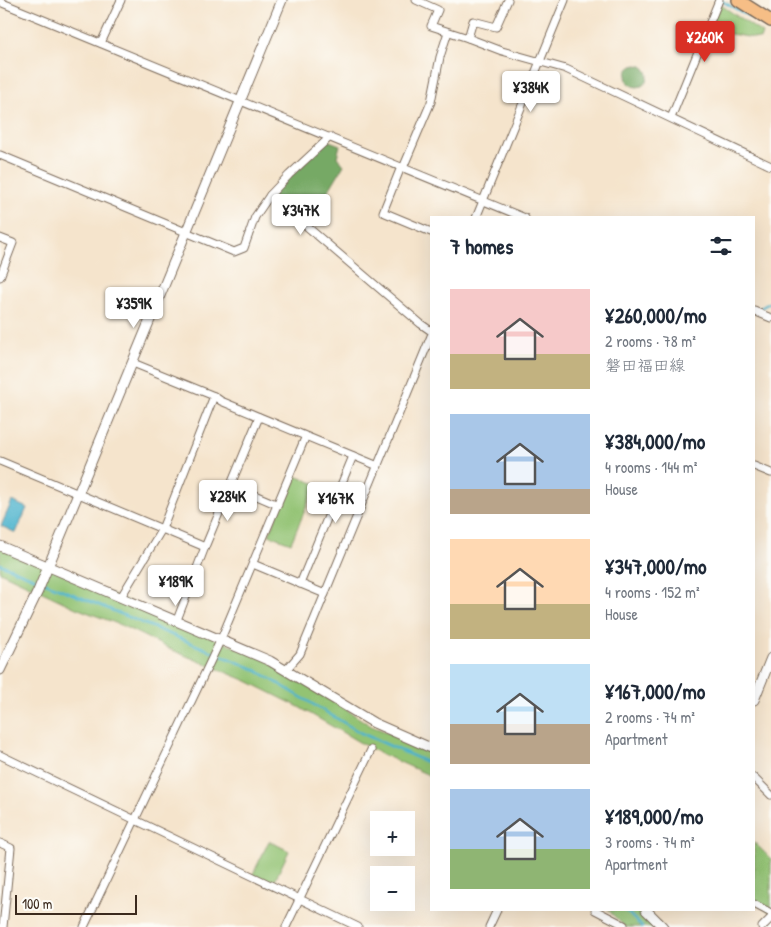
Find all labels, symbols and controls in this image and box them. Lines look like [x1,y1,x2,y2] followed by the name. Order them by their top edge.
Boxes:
[670,20,740,63] pin: ¥260K
[687,26,723,48] text: ¥260K
[496,70,566,113] pin: ¥384K
[513,76,549,98] text: ¥384K
[266,194,336,236] pin: ¥347K
[283,199,319,221] text: ¥347K
[450,232,513,261] text: 7 homes
[707,232,735,260] icon: filters
[99,286,169,329] pin: ¥359K
[116,292,152,314] text: ¥359K
[605,301,706,330] text: ¥260,000/mo
[490,309,550,369] icon: home
[605,330,696,352] text: 2 rooms · 78 m²
[605,354,685,376] text: 磐田福田線
[605,427,705,456] text: ¥384,000/mo
[490,434,550,494] icon: home
[605,456,697,478] text: 4 rooms · 144 m²
[605,478,638,500] text: House
[193,480,263,522] pin: ¥284K
[301,482,371,524] pin: ¥167K
[210,485,246,507] text: ¥284K
[318,487,354,509] text: ¥167K
[605,552,707,581] text: ¥347,000/mo
[490,559,550,619] icon: home
[141,564,211,607] pin: ¥189K
[159,570,193,592] text: ¥189K
[605,581,700,603] text: 4 rooms · 152 m²
[605,603,638,625] text: House
[605,677,705,706] text: ¥167,000/mo
[490,684,550,744] icon: home
[605,706,695,728] text: 2 rooms · 74 m²
[605,728,668,750] text: Apartment
[605,802,703,831] text: ¥189,000/mo
[490,809,550,869] icon: home
[370,811,415,911] map controls
[370,811,415,856] button: +
[605,831,695,853] text: 3 rooms · 74 m²
[605,853,668,875] text: Apartment
[370,866,415,911] button: −
[15,892,138,915] scale bar
[22,894,52,913] text: 100 m

